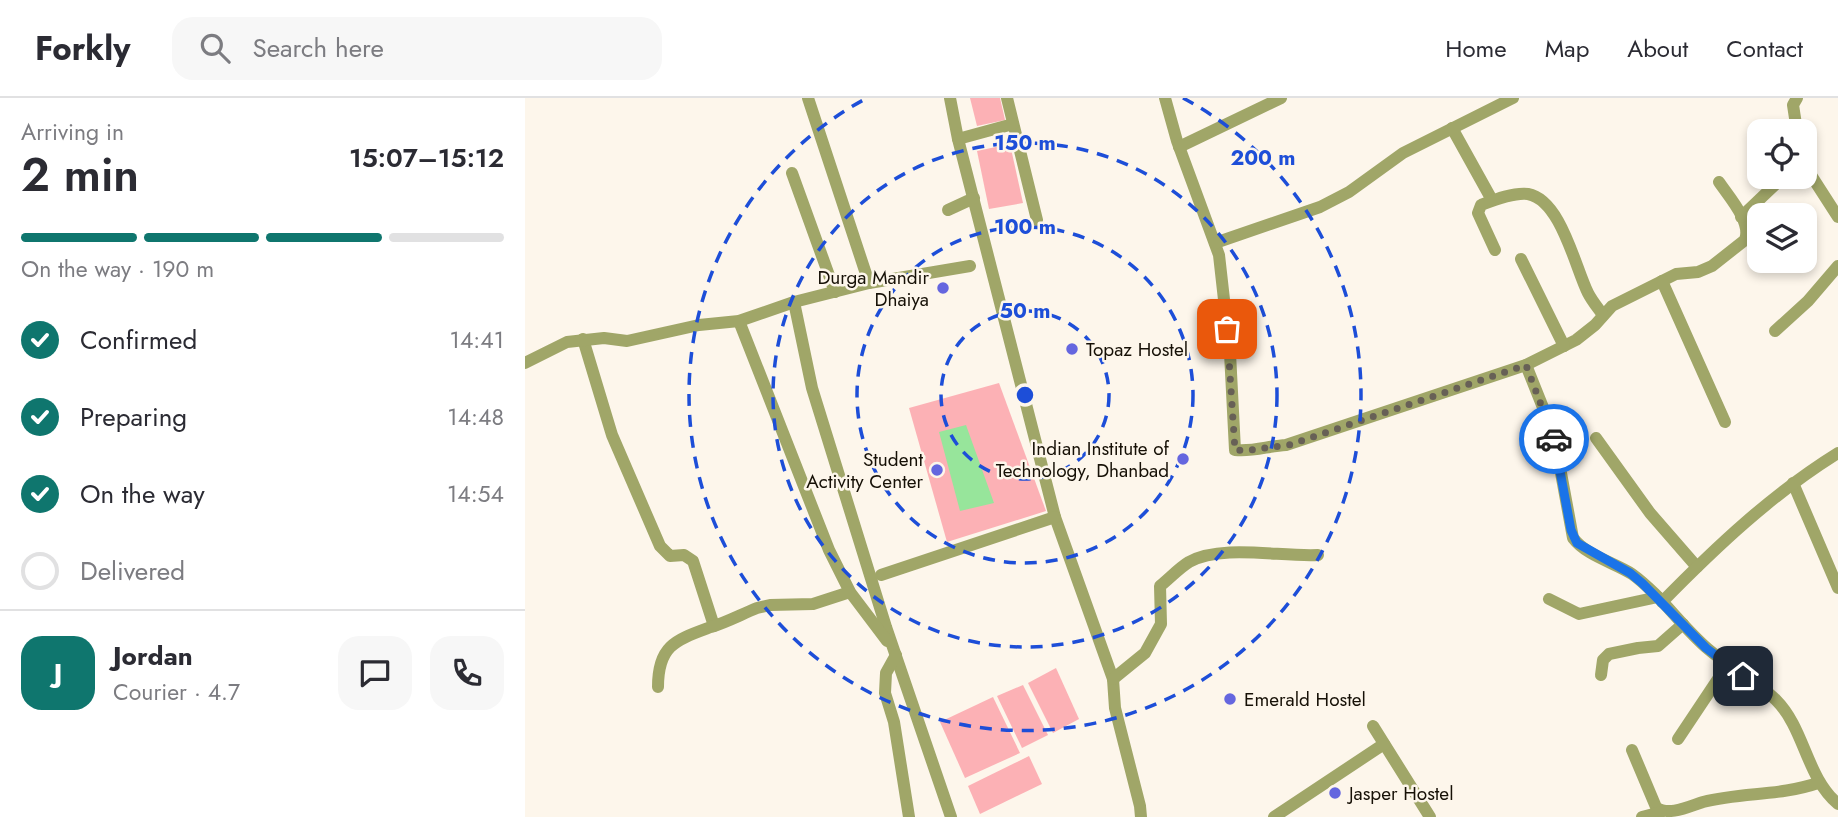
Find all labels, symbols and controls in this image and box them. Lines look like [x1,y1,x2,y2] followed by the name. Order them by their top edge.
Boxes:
[172,17,662,80] search box
[35,25,130,72] text: Forkly
[196,29,234,67] icon: search
[252,29,384,67] text: Search here
[1445,31,1507,66] text: Home
[1545,31,1589,66] text: Map
[1627,31,1688,66] text: About
[1726,31,1803,66] text: Contact
[21,115,124,149] text: Arriving in
[1747,119,1817,273] map controls
[1747,119,1817,189] button: locate
[994,128,1056,158] text: 150 m
[349,139,504,177] text: 15:07–15:12
[21,142,139,208] text: 2 min
[1230,143,1296,173] text: 200 m
[1747,203,1817,273] button: layers
[994,212,1056,242] text: 100 m
[21,252,214,286] text: On the way · 190 m
[817,264,929,313] place label: Durga Mandir Dhaiya
[935,280,951,296] marker: Durga Mandir Dhaiya
[1000,296,1050,326] text: 50 m
[1197,299,1257,359] pin
[1208,310,1246,348] icon: bag
[21,321,59,359] icon: check
[80,321,197,359] text: Confirmed
[450,323,504,357] text: 14:41
[1086,336,1188,363] place label: Topaz Hostel
[1064,341,1080,357] marker: Topaz Hostel
[1013,383,1037,407] centre of rings
[21,398,59,436] icon: check
[80,398,187,436] text: Preparing
[447,400,504,434] text: 14:48
[1519,404,1589,474] courier
[1535,420,1573,458] icon: car
[996,435,1170,484] place label: Indian Institute of Technology, Dhanbad
[806,446,923,495] place label: Student Activity Center
[1175,451,1191,467] marker: Indian Institute of Technology, Dhanbad
[929,462,945,478] marker: Student Activity Center
[21,475,59,513] icon: check
[80,475,205,513] text: On the way
[447,477,504,511] text: 14:54
[80,552,185,590] text: Delivered
[338,636,412,710] button: chat
[430,636,504,710] button: phone
[113,637,193,675] text: Jordan
[1713,646,1773,706] pin
[54,654,62,692] text: J
[1724,657,1762,695] icon: home
[113,675,240,709] text: Courier · 4.7
[1244,686,1366,713] place label: Emerald Hostel
[1222,691,1238,707] marker: Emerald Hostel
[1346,780,1454,807] place label: Jasper Hostel
[1327,785,1343,801] marker: Jasper Hostel

